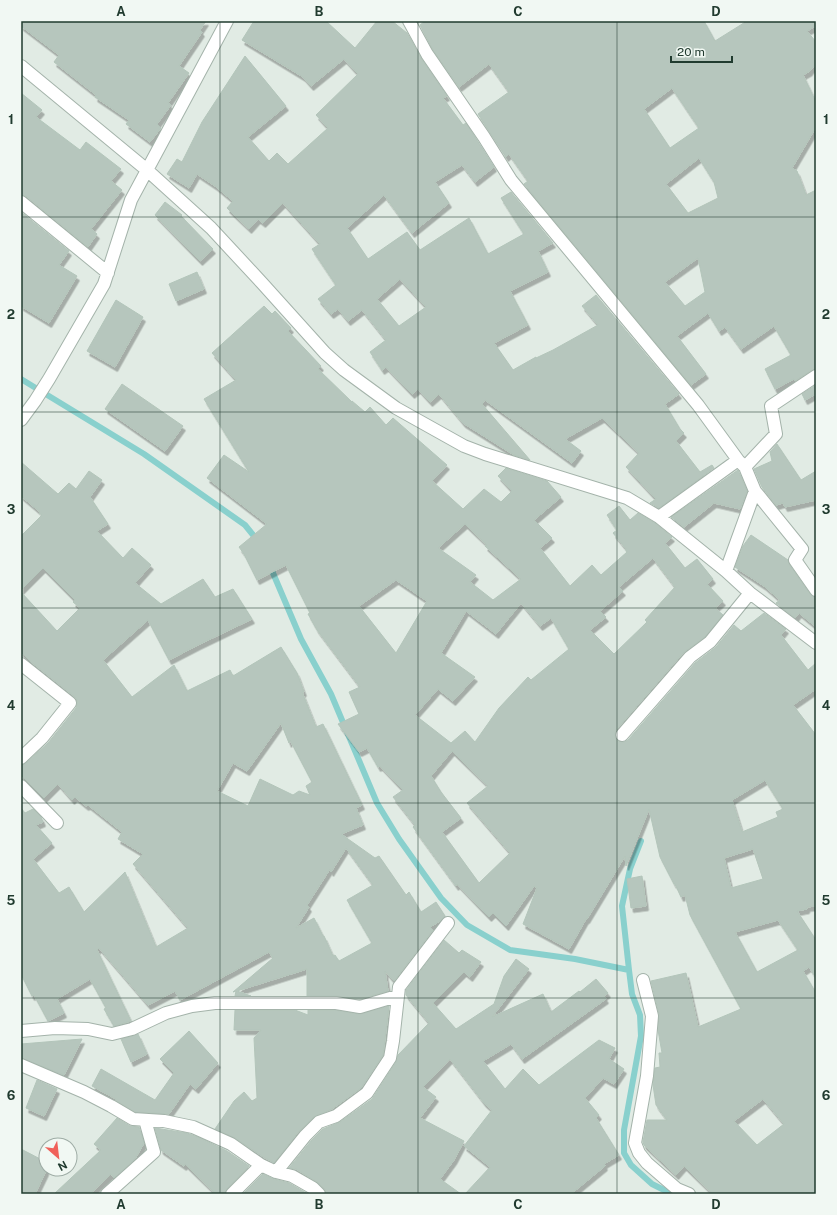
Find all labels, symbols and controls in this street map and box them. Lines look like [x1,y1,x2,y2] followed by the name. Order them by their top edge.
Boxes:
[116,4,126,19] text: A
[315,4,324,19] text: B
[513,4,523,19] text: C
[711,4,721,19] text: D
[671,38,732,64] scale bar
[677,45,705,59] text: 20 m
[8,112,14,127] text: 1
[823,112,829,127] text: 1
[7,307,15,322] text: 2
[822,307,830,322] text: 2
[7,502,16,517] text: 3
[822,502,831,517] text: 3
[7,698,16,713] text: 4
[822,698,831,713] text: 4
[7,893,16,908] text: 5
[822,893,831,908] text: 5
[7,1088,16,1103] text: 6
[822,1088,831,1103] text: 6
[38,1137,78,1177] north arrow
[56,1159,69,1173] text: N
[116,1197,126,1212] text: A
[315,1197,324,1212] text: B
[513,1197,523,1212] text: C
[711,1197,721,1212] text: D

